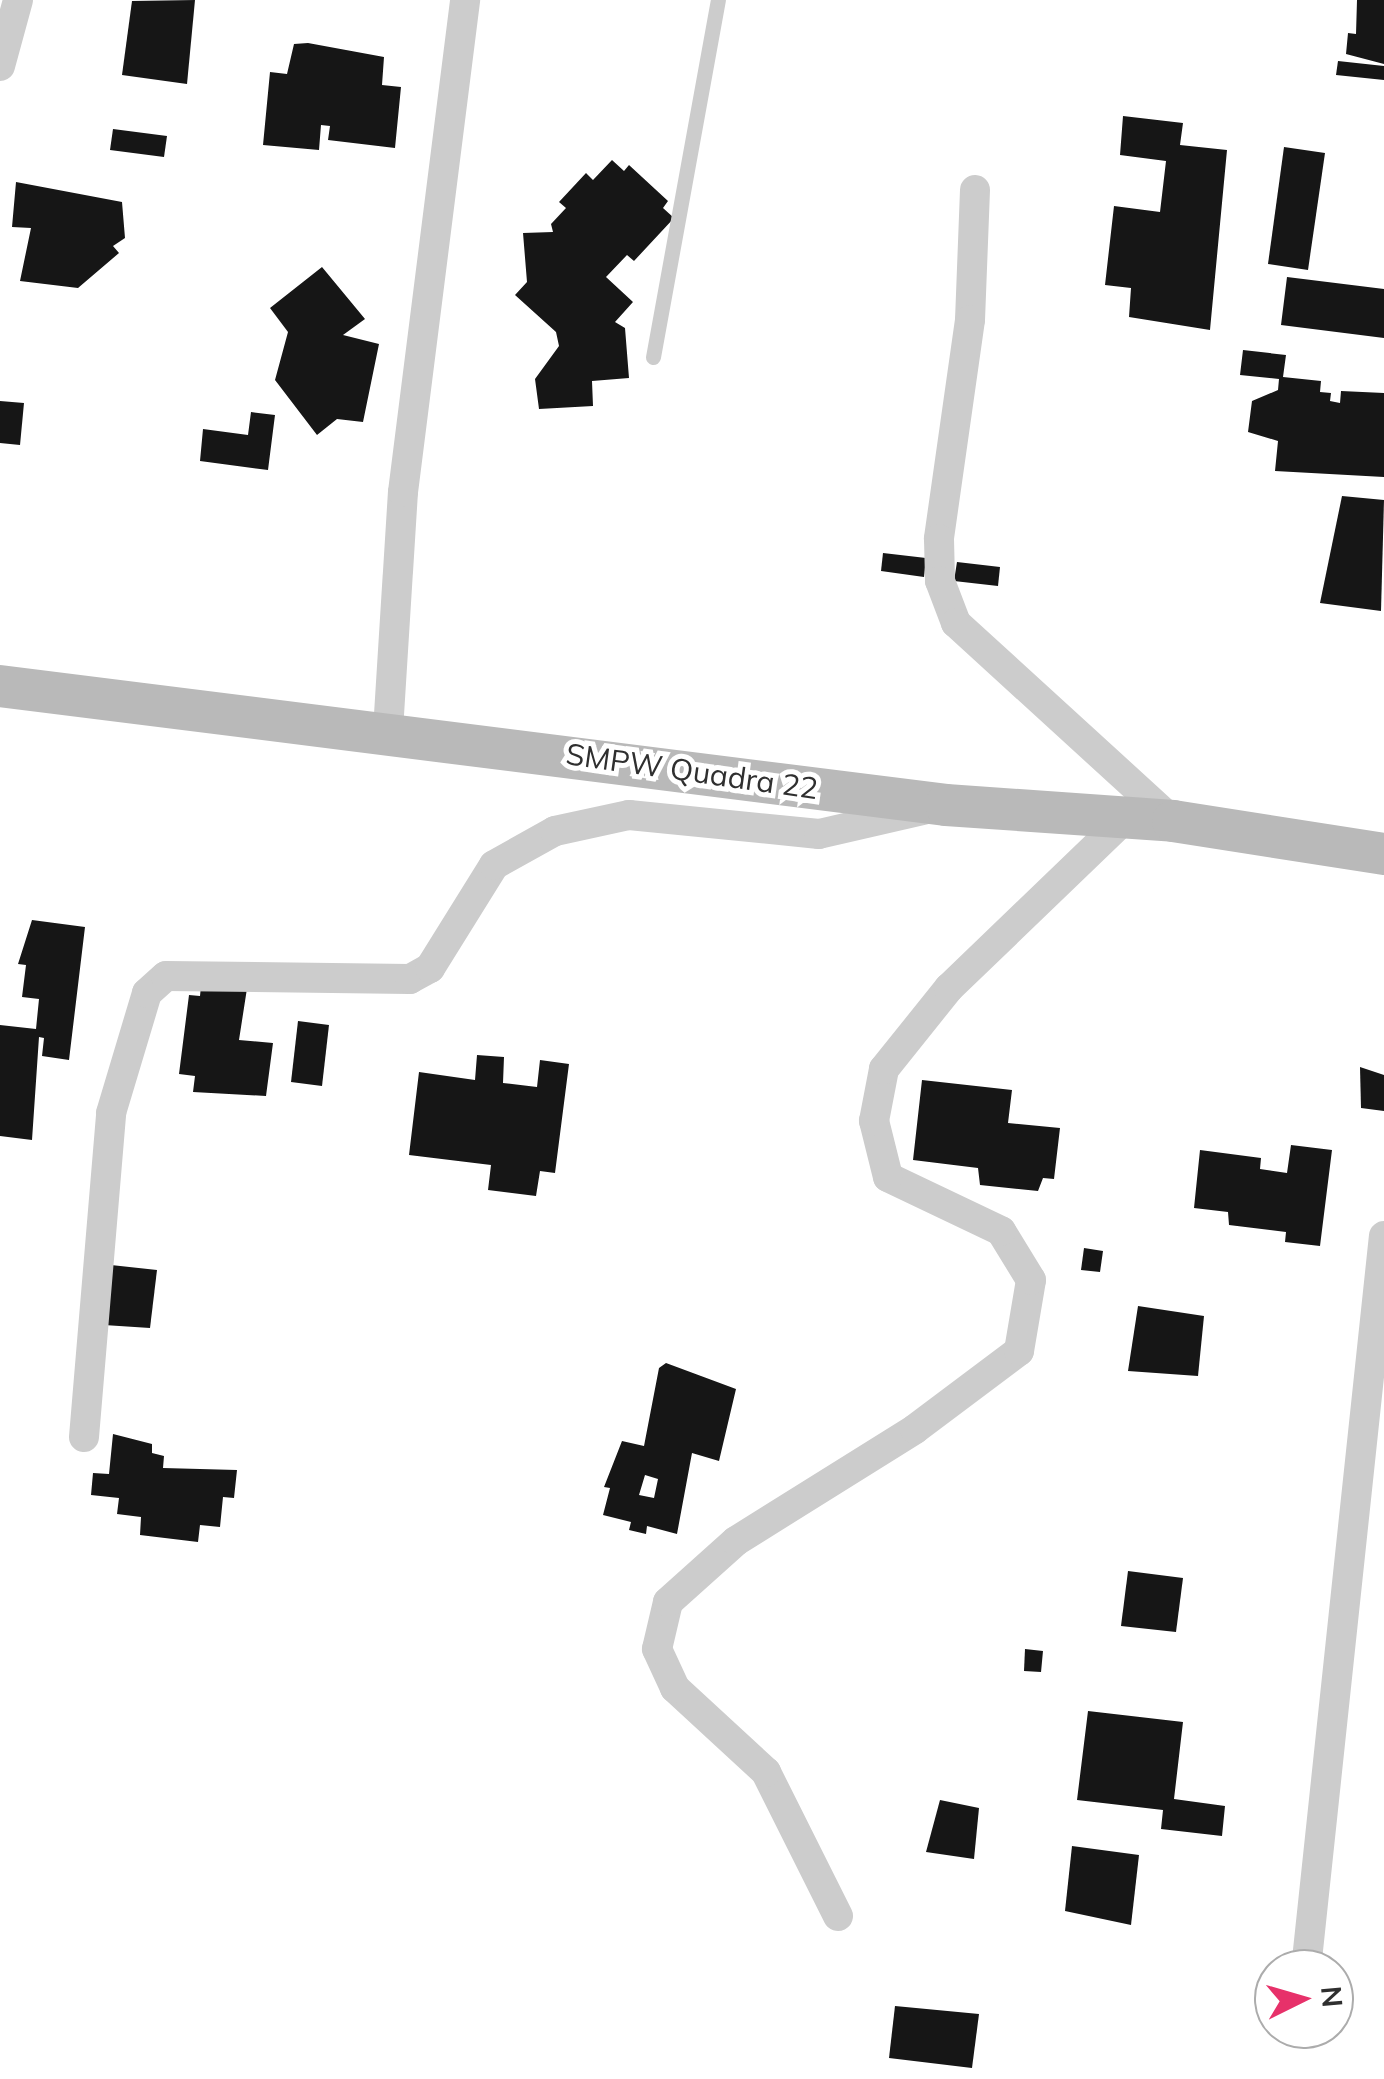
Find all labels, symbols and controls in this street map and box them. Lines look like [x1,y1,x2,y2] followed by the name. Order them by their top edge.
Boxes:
[564,735,820,807] street label: SMPW Quadra 22
[1254,1949,1354,2049] north arrow
[1314,1984,1351,2009] text: N

